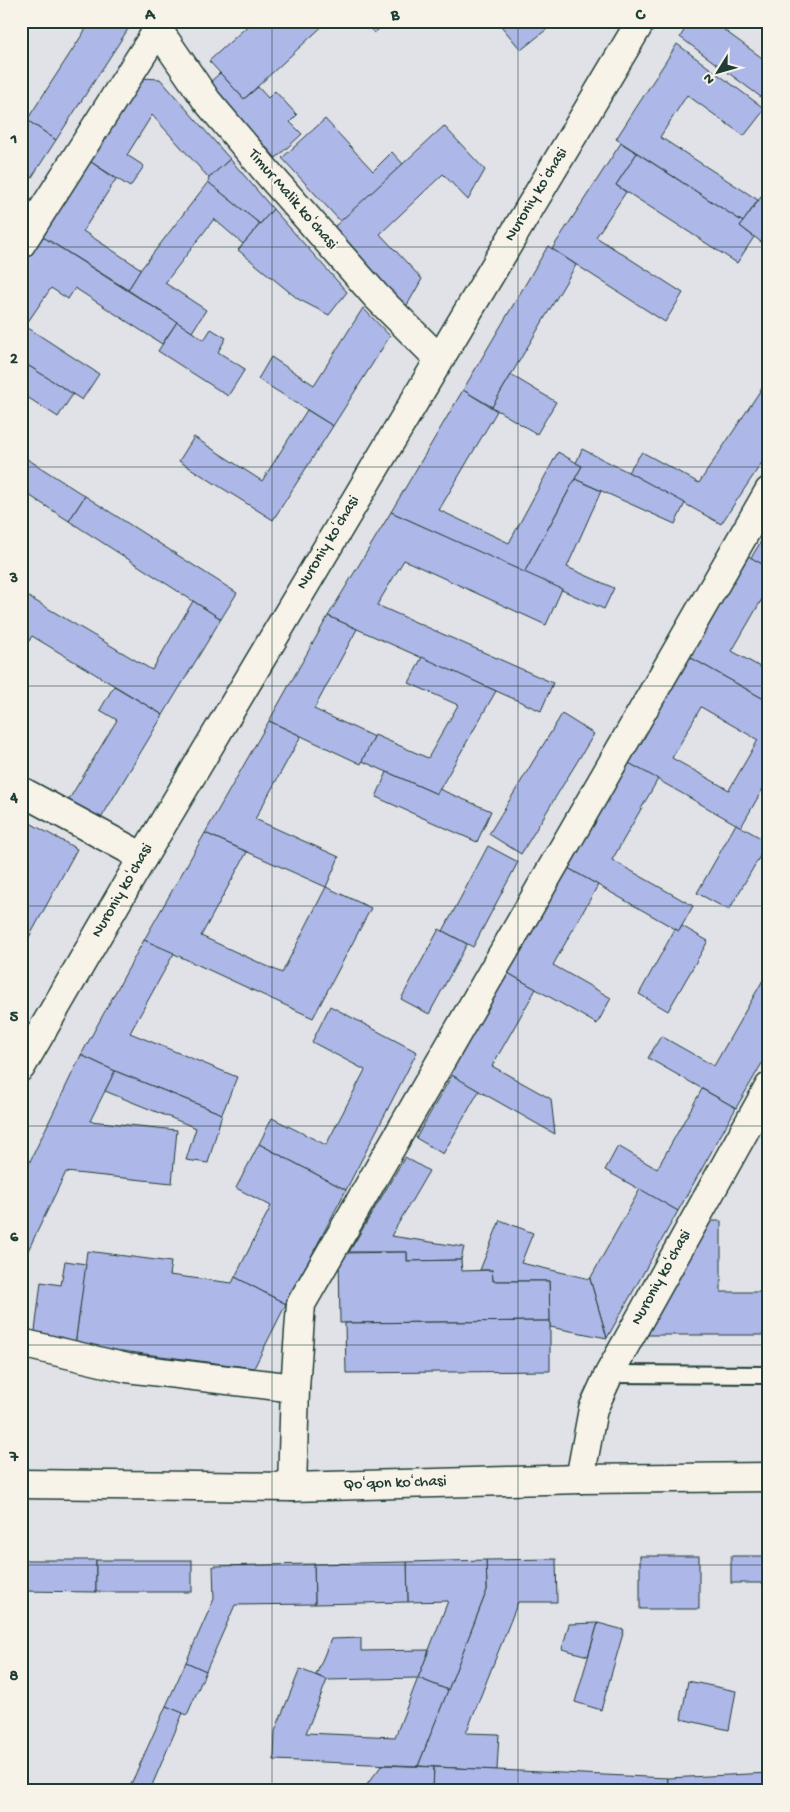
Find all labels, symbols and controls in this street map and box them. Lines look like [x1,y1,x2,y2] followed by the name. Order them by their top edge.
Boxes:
[144,7,156,26] text: A
[390,7,400,26] text: B
[635,7,646,26] text: C
[692,48,742,98] north arrow
[700,70,719,87] text: N
[10,131,17,150] text: 1
[242,145,341,254] street label: Timur Malik koʻchasi
[502,145,572,245] street label: Nuroniy koʻchasi
[10,351,18,370] text: 2
[294,493,364,593] street label: Nuroniy koʻchasi
[9,570,18,589] text: 3
[9,790,18,809] text: 4
[88,840,158,942] street label: Nuroniy koʻchasi
[10,1009,19,1028] text: 5
[628,1227,696,1329] street label: Nuroniy koʻchasi
[10,1229,19,1248] text: 6
[9,1449,19,1468] text: 7
[343,1473,447,1495] street label: Qoʻqon koʻchasi
[10,1668,19,1687] text: 8

